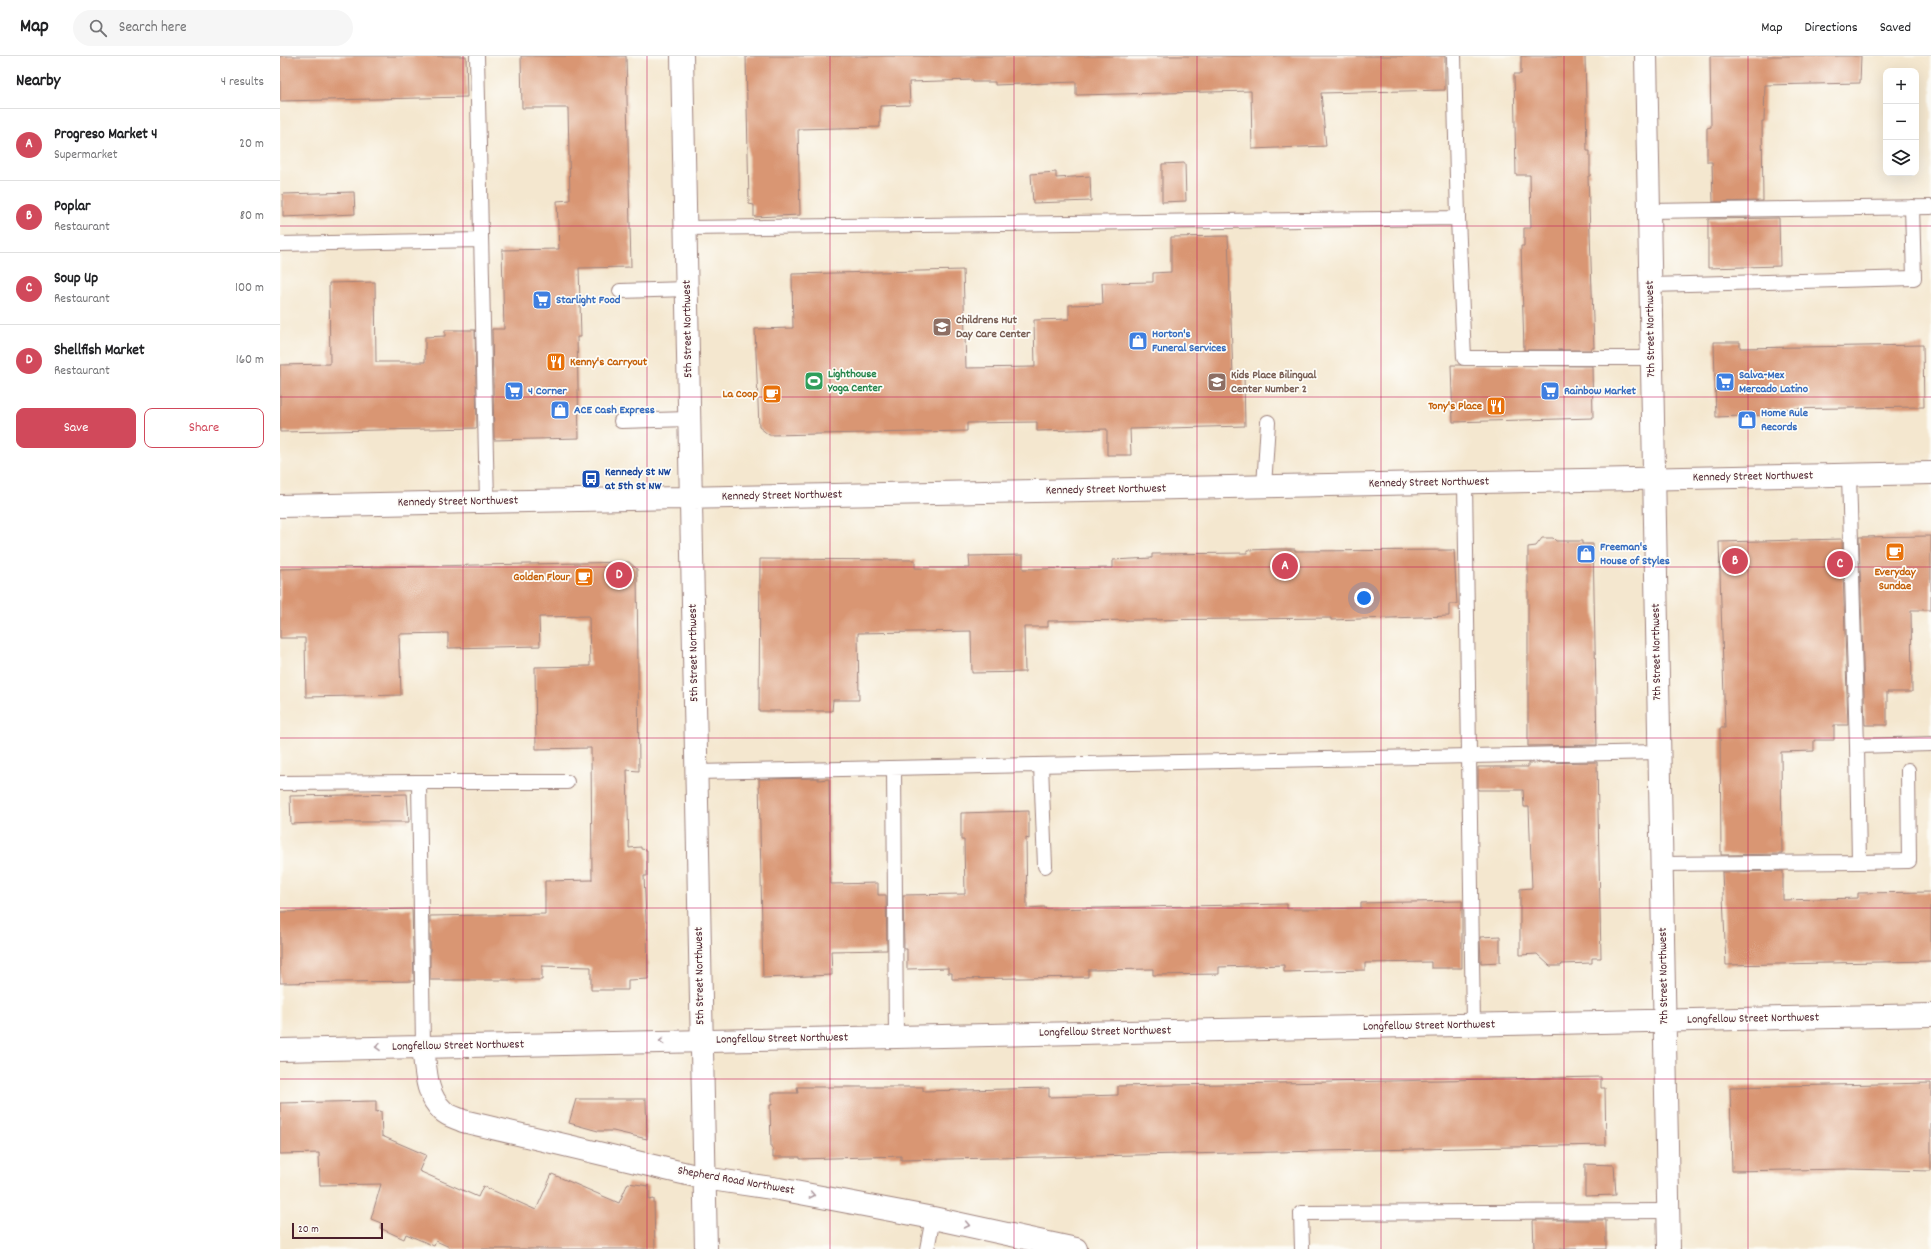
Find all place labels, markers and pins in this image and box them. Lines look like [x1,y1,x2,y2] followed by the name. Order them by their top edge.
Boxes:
[531,289,553,311] supermarket icon: Starlight Food
[556,292,621,309] place label: Starlight Food
[956,312,1031,343] place label: Childrens Hut Day Care Center
[931,316,953,338] school or university icon: Childrens Hut Day Care Center
[1152,326,1226,357] place label: Horton's Funeral Services
[1127,330,1149,352] shop icon: Horton's Funeral Services
[545,351,567,373] restaurant icon: Kenny's Carryout
[570,354,648,371] place label: Kenny's Carryout
[827,366,883,397] place label: Lighthouse Yoga Center
[1231,367,1316,398] place label: Kids Place Bilingual Center Number 2
[1739,367,1809,398] place label: Salva-Mex Mercado Latino
[803,370,825,392] sports icon: Lighthouse Yoga Center
[1206,371,1228,393] school or university icon: Kids Place Bilingual Center Number 2
[1714,371,1736,393] supermarket icon: Salva-Mex Mercado Latino
[503,380,525,402] supermarket icon: 4 Corner
[1539,380,1561,402] supermarket icon: Rainbow Market
[528,383,567,400] place label: 4 Corner
[761,383,783,405] cafe icon: La Coop
[1564,383,1637,400] place label: Rainbow Market
[723,386,758,403] place label: La Coop
[1485,395,1507,417] restaurant icon: Tony's Place
[1428,398,1483,415] place label: Tony's Place
[549,399,571,421] shop icon: ACE Cash Express
[574,402,655,419] place label: ACE Cash Express
[1761,405,1809,436] place label: Home Rule Records
[1736,409,1758,431] shop icon: Home Rule Records
[605,464,672,495] place label: Kennedy St NW at 5th St NW
[580,468,602,490] bus stop icon: Kennedy St NW at 5th St NW
[1600,539,1670,570] place label: Freeman's House of Styles
[1884,541,1906,563] cafe icon: Everyday Sundae
[1575,543,1597,565] shop icon: Freeman's House of Styles
[1722,546,1748,576] pin: B
[1827,549,1853,579] pin: C
[1272,551,1298,581] pin: A
[606,560,632,590] pin: D
[1874,564,1917,595] place label: Everyday Sundae
[573,566,595,588] cafe icon: Golden Flour
[513,569,571,586] place label: Golden Flour

